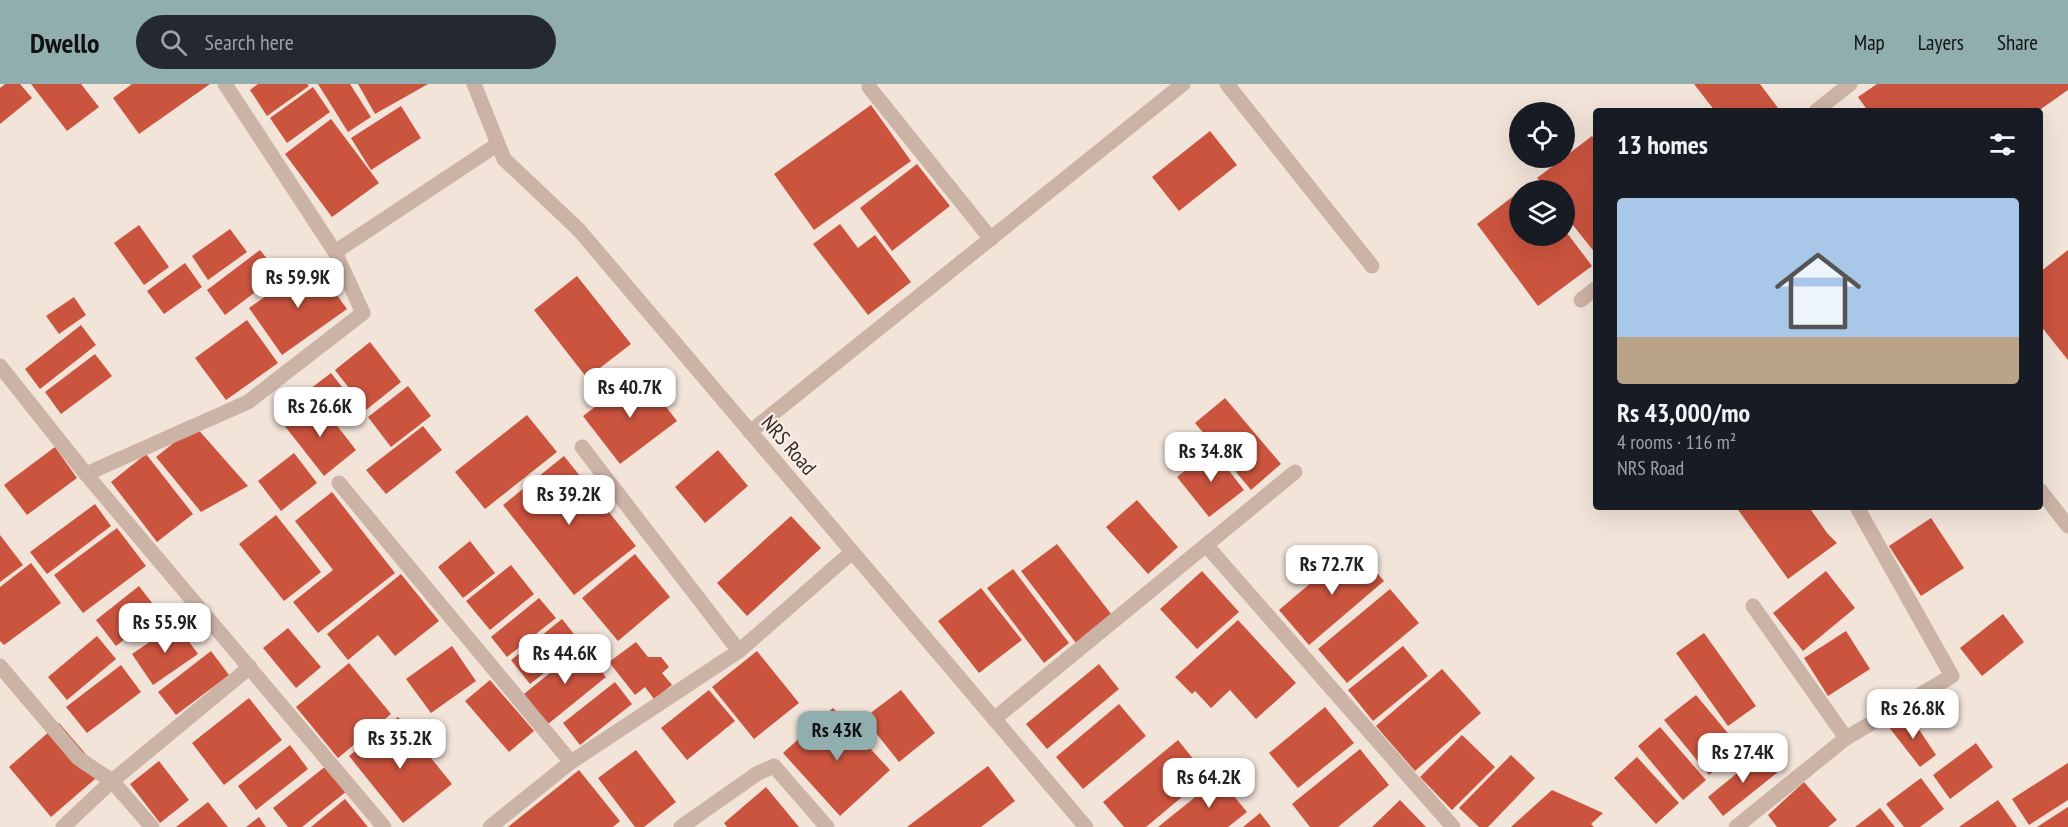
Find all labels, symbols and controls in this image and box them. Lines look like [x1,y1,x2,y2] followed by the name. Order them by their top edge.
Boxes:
[136,15,556,69] search box
[30,24,100,61] text: Dwello
[157,26,190,59] icon: search
[205,28,294,56] text: Search here
[1854,29,1885,56] text: Map
[1918,29,1964,56] text: Layers
[1997,29,2038,56] text: Share
[1509,102,1575,246] map controls
[1509,102,1575,168] button: locate
[1617,128,1708,161] text: 13 homes
[1986,128,2019,161] icon: filters
[1509,180,1575,246] button: layers
[1764,237,1872,345] icon: home
[236,258,360,309] pin: Rs 59.9K
[266,264,330,290] text: Rs 59.9K
[568,368,692,419] pin: Rs 40.7K
[598,374,662,400] text: Rs 40.7K
[258,387,382,438] pin: Rs 26.6K
[288,393,352,419] text: Rs 26.6K
[1617,396,1750,429] text: Rs 43,000/mo
[756,409,822,481] street label: NRS Road
[1617,429,1736,455] text: 4 rooms · 116 m²
[1149,432,1273,483] pin: Rs 34.8K
[1179,438,1243,464] text: Rs 34.8K
[1617,455,1684,481] text: NRS Road
[507,475,631,526] pin: Rs 39.2K
[537,481,601,507] text: Rs 39.2K
[1270,545,1394,596] pin: Rs 72.7K
[1300,551,1364,577] text: Rs 72.7K
[103,603,227,654] pin: Rs 55.9K
[133,609,197,635] text: Rs 55.9K
[503,634,627,685] pin: Rs 44.6K
[533,640,597,666] text: Rs 44.6K
[1851,689,1975,740] pin: Rs 26.8K
[1881,695,1945,721] text: Rs 26.8K
[788,711,886,762] pin: Rs 43K
[812,717,862,743] text: Rs 43K
[338,719,462,770] pin: Rs 35.2K
[368,725,432,751] text: Rs 35.2K
[1681,733,1805,784] pin: Rs 27.4K
[1712,739,1774,765] text: Rs 27.4K
[1147,758,1271,809] pin: Rs 64.2K
[1177,764,1241,790] text: Rs 64.2K

